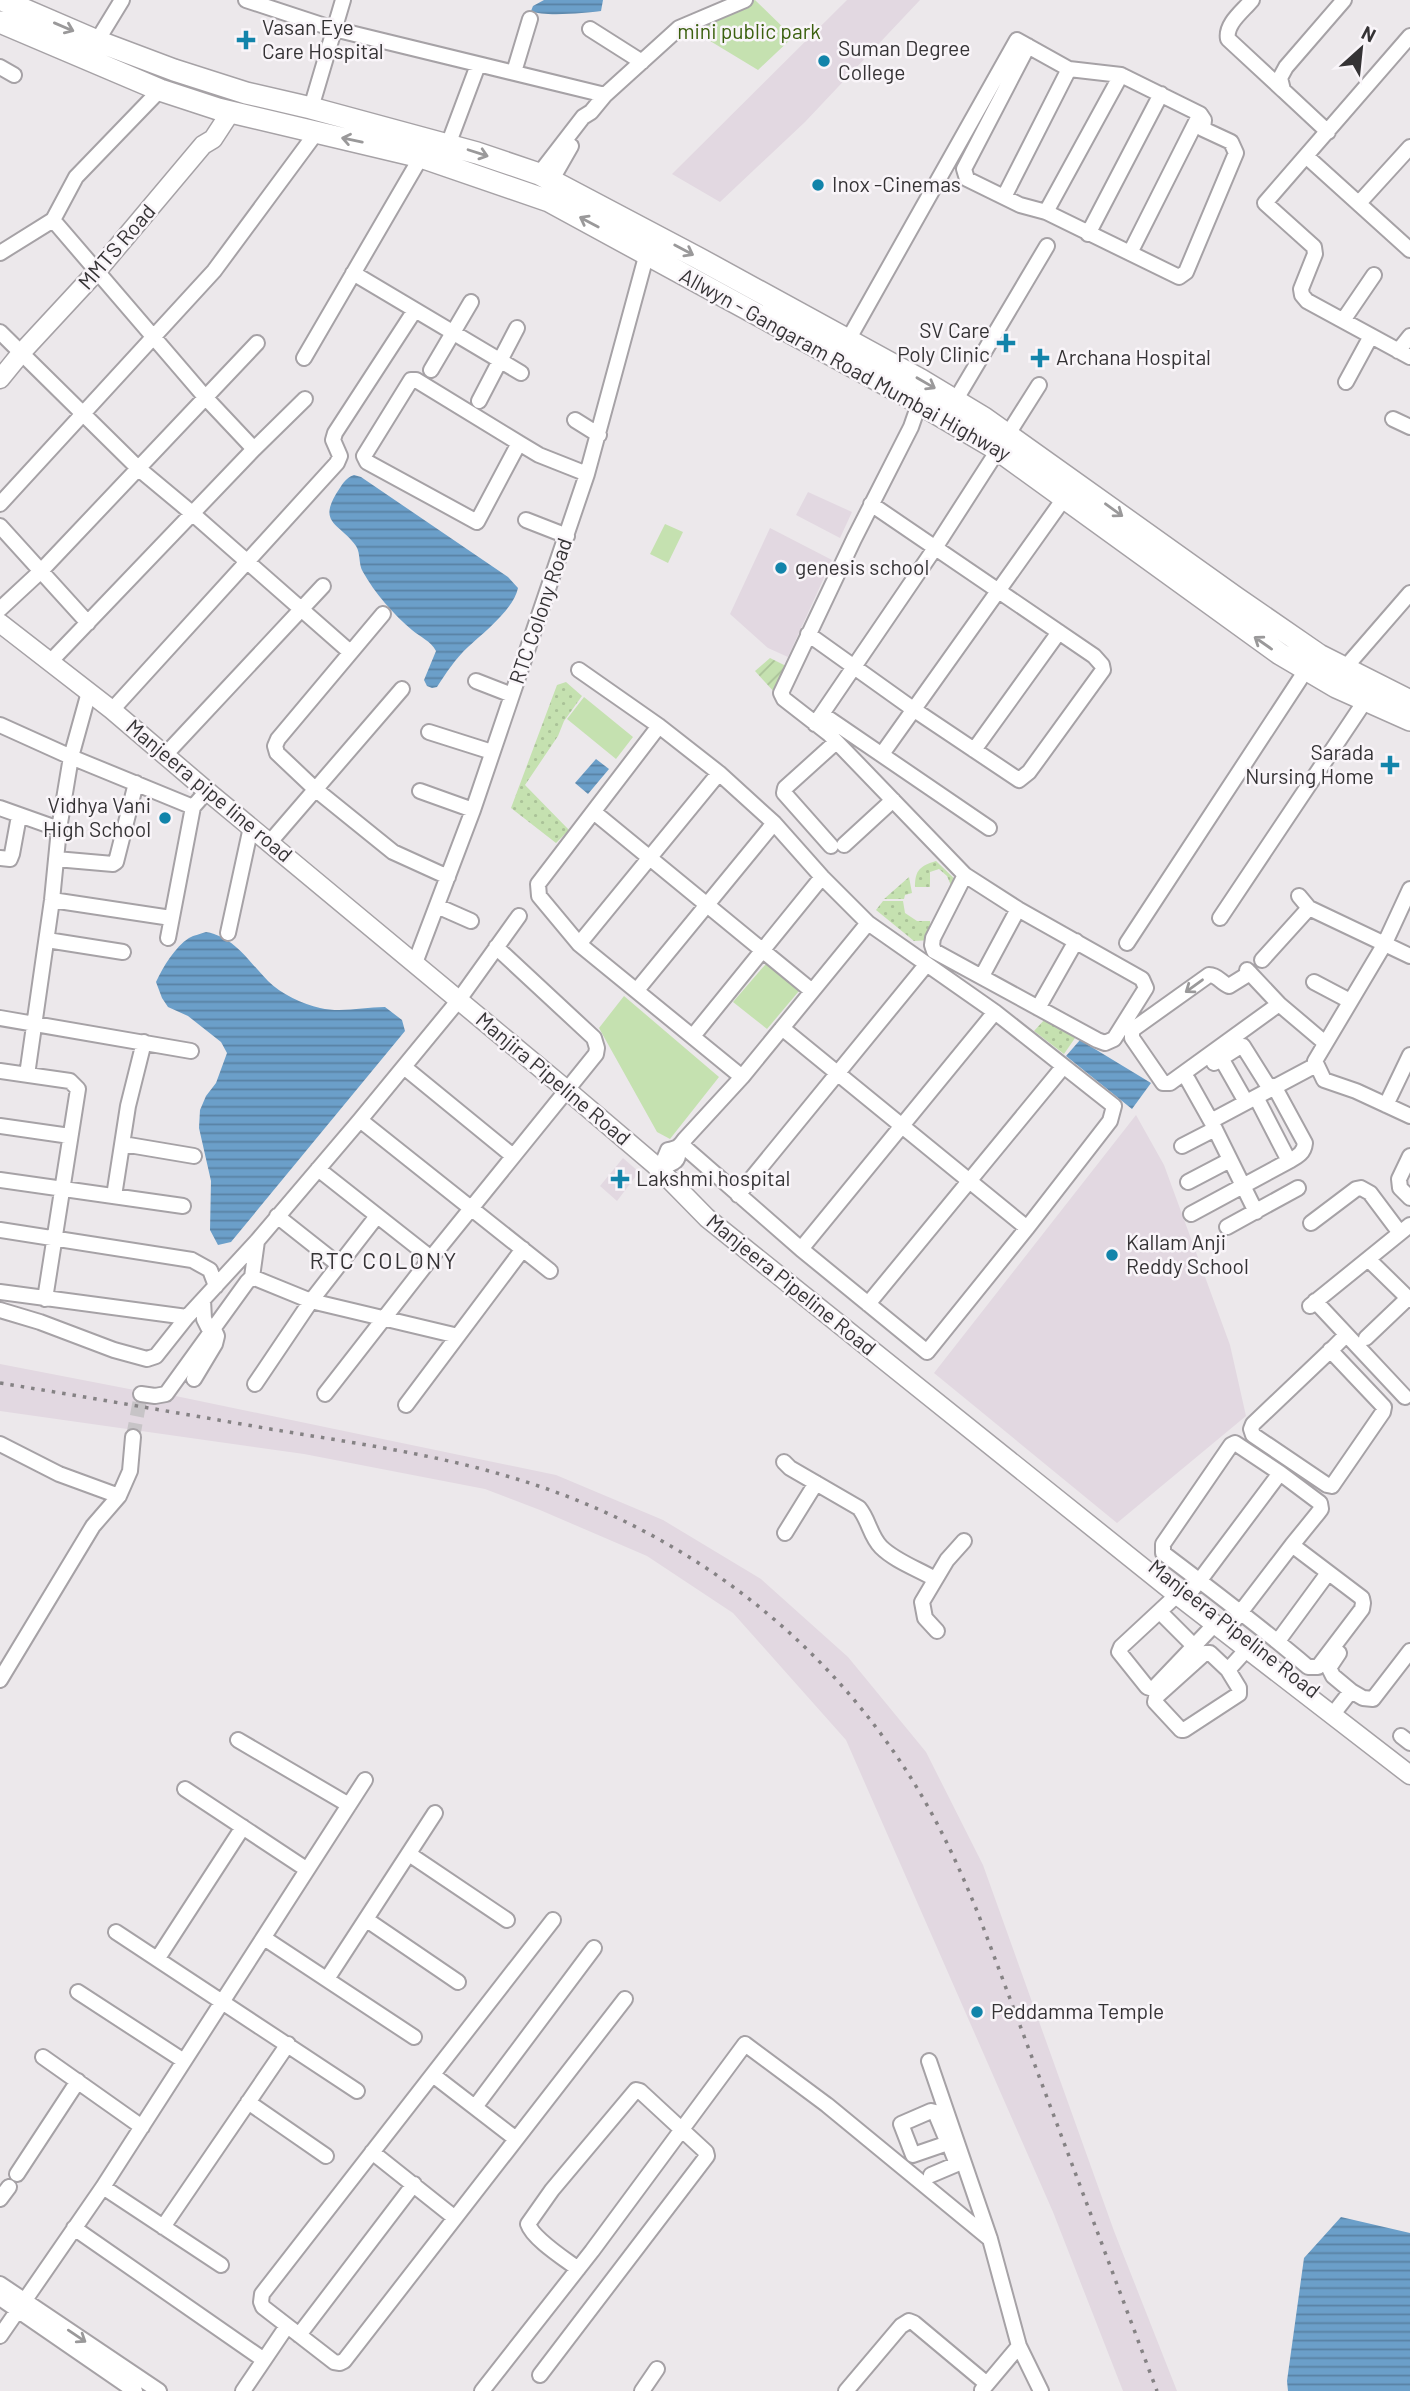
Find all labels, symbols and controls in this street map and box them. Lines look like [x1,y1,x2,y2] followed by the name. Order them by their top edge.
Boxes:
[262,14,384,63] place label: Vasan Eye Care Hospital
[1326,14,1396,84] north arrow
[677,18,821,43] park label: mini public park
[1358,20,1380,47] text: N
[53,21,74,34] one-way arrow
[236,30,256,50] marker: Vasan Eye Care Hospital
[838,35,970,84] place label: Suman Degree College
[816,53,832,69] marker: Suman Degree College
[341,133,364,147] one-way arrow
[467,148,489,161] one-way arrow
[832,171,961,196] place label: Inox -Cinemas
[810,177,826,193] marker: Inox -Cinemas
[72,198,160,294] street label: MMTS Road
[579,215,600,228] one-way arrow
[673,243,693,257] one-way arrow
[676,262,1016,466] street label: Allwyn - Gangaram Road Mumbai Highway
[897,317,990,366] place label: SV Care Poly Clinic
[996,333,1016,353] marker: SV Care Poly Clinic
[1056,344,1211,369] place label: Archana Hospital
[1030,348,1050,368] marker: Archana Hospital
[915,377,936,390] one-way arrow
[1105,502,1124,517] one-way arrow
[503,534,576,687] street label: RTC Colony Road
[795,554,929,579] place label: genesis school
[773,560,789,576] marker: genesis school
[1254,636,1273,650] one-way arrow
[122,713,298,867] street label: Manjeera pipe line road
[1245,739,1374,788] place label: Sarada Nursing Home
[1380,755,1400,775] marker: Sarada Nursing Home
[43,792,151,841] place label: Vidhya Vani High School
[157,810,173,826] marker: Vidhya Vani High School
[1185,979,1204,993] one-way arrow
[472,1006,636,1150] street label: Manjira Pipeline Road
[636,1165,790,1190] place label: Lakshmi hospital
[610,1169,630,1189] marker: Lakshmi hospital
[702,1208,882,1360] street label: Manjeera Pipeline Road
[1126,1229,1249,1278] place label: Kallam Anji Reddy School
[310,1246,458,1274] district label: RTC COLONY
[1104,1247,1120,1263] marker: Kallam Anji Reddy School
[1144,1553,1326,1703] street label: Manjeera Pipeline Road
[991,1998,1164,2023] place label: Peddamma Temple
[969,2004,985,2020] marker: Peddamma Temple
[67,2328,86,2343] one-way arrow

